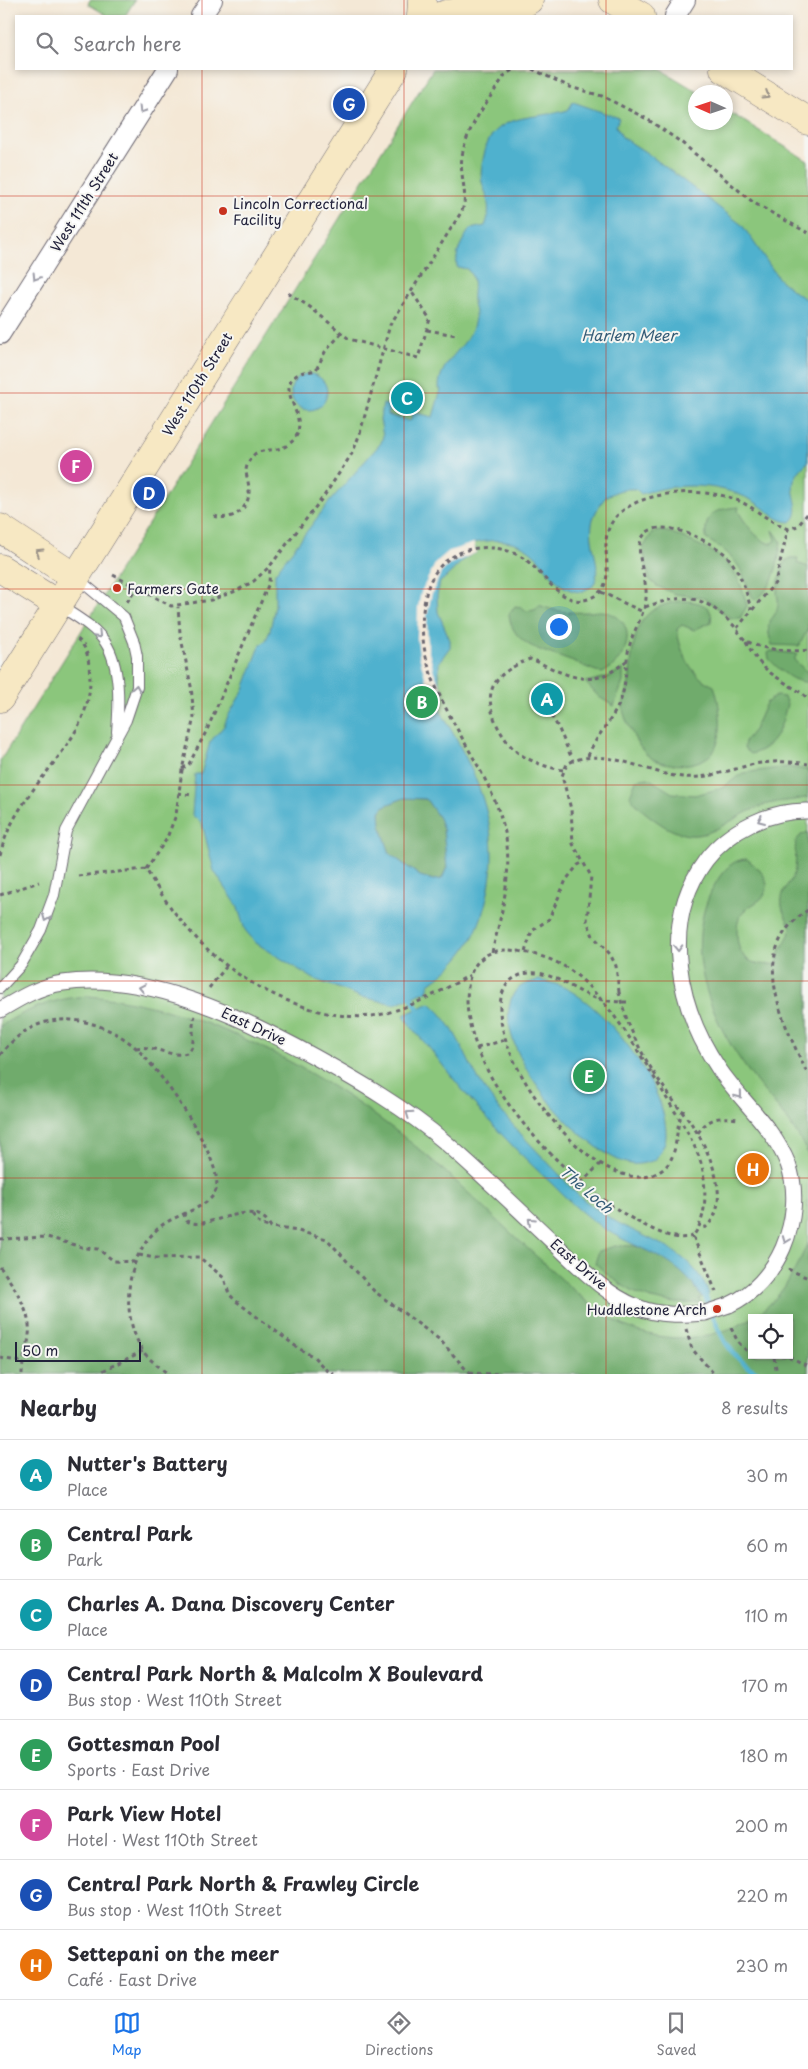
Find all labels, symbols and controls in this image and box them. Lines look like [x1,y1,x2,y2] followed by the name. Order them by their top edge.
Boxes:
[15,15,793,70] search box
[33,29,61,57] icon: search
[73,29,182,57] text: Search here
[333,85,365,123] pin: G
[688,85,733,130] north arrow
[760,88,769,98] one-way arrow
[139,104,148,114] one-way arrow
[45,148,123,256] street label: West 111th Street
[233,193,368,230] place label: Lincoln Correctional Facility
[217,205,229,217] marker: Lincoln Correctional Facility
[33,271,43,280] one-way arrow
[582,323,678,346] water label: Harlem Meer
[157,328,238,440] street label: West 110th Street
[391,379,423,417] pin: C
[60,447,92,485] pin: F
[133,474,165,512] pin: D
[35,549,44,558] one-way arrow
[127,578,219,599] place label: Farmers Gate
[111,582,123,594] marker: Farmers Gate
[546,614,572,640] your location
[92,629,101,638] one-way arrow
[531,680,563,718] pin: A
[406,683,438,721] pin: B
[130,684,140,693] one-way arrow
[757,814,766,825] one-way arrow
[41,913,51,921] one-way arrow
[673,944,684,952] one-way arrow
[138,984,147,994] one-way arrow
[218,1002,290,1050] street label: East Drive
[573,1057,605,1095] pin: E
[734,1089,742,1098] one-way arrow
[405,1111,415,1120] one-way arrow
[737,1150,769,1188] pin: H
[555,1159,619,1219] water label: The Loch
[527,1218,536,1227] one-way arrow
[546,1233,612,1295] street label: East Drive
[782,1235,792,1244] one-way arrow
[587,1299,707,1320] place label: Huddlestone Arch
[711,1303,723,1315] marker: Huddlestone Arch
[748,1314,793,1359] map controls
[748,1314,793,1359] button: locate
[15,1339,141,1362] scale bar
[22,1340,58,1361] text: 50 m
[20,1391,97,1423] text: Nearby
[721,1395,788,1419] text: 8 results
[67,1449,228,1477] text: Nutter's Battery
[30,1463,42,1487] text: A
[746,1463,788,1487] text: 30 m
[67,1477,108,1501] text: Place
[67,1519,193,1547] text: Central Park
[31,1533,41,1557] text: B
[746,1533,788,1557] text: 60 m
[67,1547,103,1571] text: Park
[67,1589,395,1617] text: Charles A. Dana Discovery Center
[30,1603,42,1627] text: C
[745,1603,788,1627] text: 110 m
[67,1617,108,1641] text: Place
[67,1659,483,1687] text: Central Park North & Malcolm X Boulevard
[30,1673,42,1697] text: D
[742,1673,788,1697] text: 170 m
[67,1687,282,1711] text: Bus stop · West 110th Street
[67,1729,220,1757] text: Gottesman Pool
[31,1743,41,1767] text: E
[740,1743,788,1767] text: 180 m
[67,1757,210,1781] text: Sports · East Drive
[67,1799,221,1827] text: Park View Hotel
[31,1813,41,1837] text: F
[735,1813,788,1837] text: 200 m
[67,1827,258,1851] text: Hotel · West 110th Street
[67,1869,419,1897] text: Central Park North & Frawley Circle
[29,1883,43,1907] text: G
[737,1883,788,1907] text: 220 m
[67,1897,282,1921] text: Bus stop · West 110th Street
[67,1939,279,1967] text: Settepani on the meer
[30,1953,42,1977] text: H
[736,1953,788,1977] text: 230 m
[67,1967,197,1991] text: Café · East Drive
[112,2009,142,2060] tab: Map
[365,2009,433,2060] tab: Directions
[657,2009,696,2060] tab: Saved

